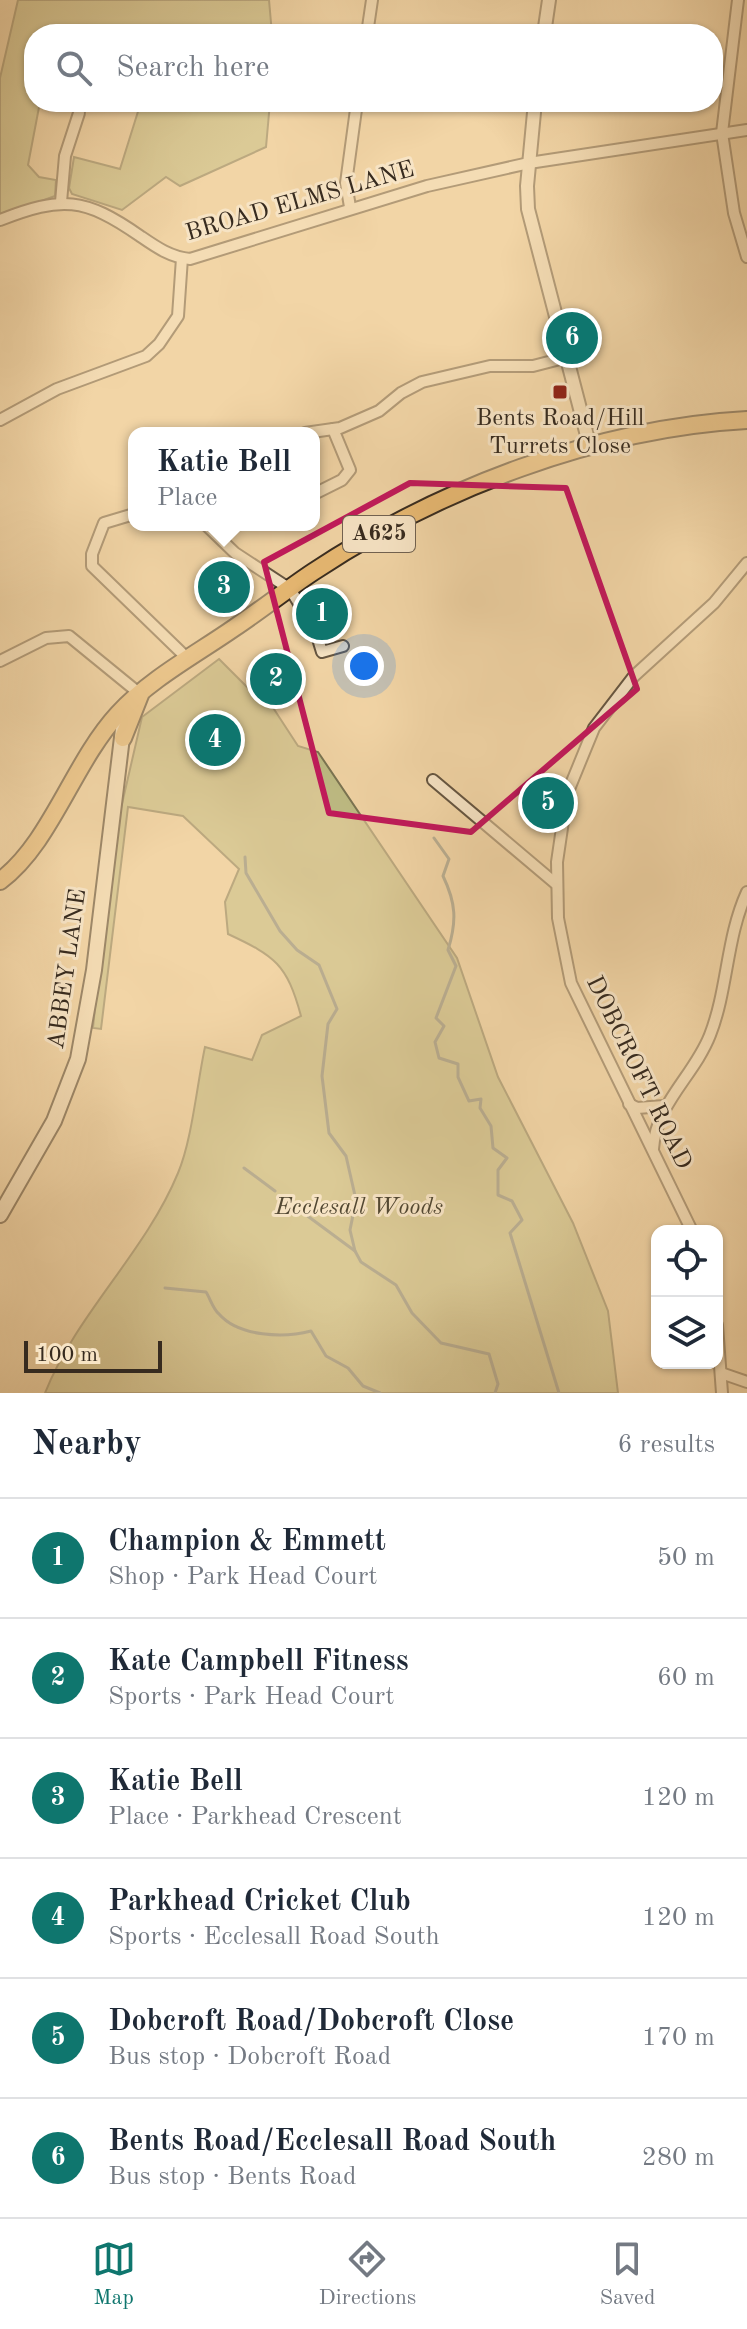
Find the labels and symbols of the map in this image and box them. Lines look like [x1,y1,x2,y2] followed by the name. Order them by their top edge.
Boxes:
[183,158,417,246] street label: BROAD ELMS LANE
[546,308,598,368] pin: 6
[551,383,569,401] marker: Bents Road/Hill Turrets Close
[476,407,644,459] place label: Bents Road/Hill Turrets Close
[343,516,415,552] road number: A625
[198,557,250,617] pin: 3
[296,584,348,644] pin: 1
[344,646,384,686] your location
[250,649,302,709] pin: 2
[189,710,241,770] pin: 4
[522,773,574,833] pin: 5
[45,887,91,1051] street label: ABBEY LANE
[581,973,695,1173] street label: DOBCROFT ROAD
[274,1196,443,1220] park label: Ecclesall Woods
[24,1337,162,1373] scale bar

